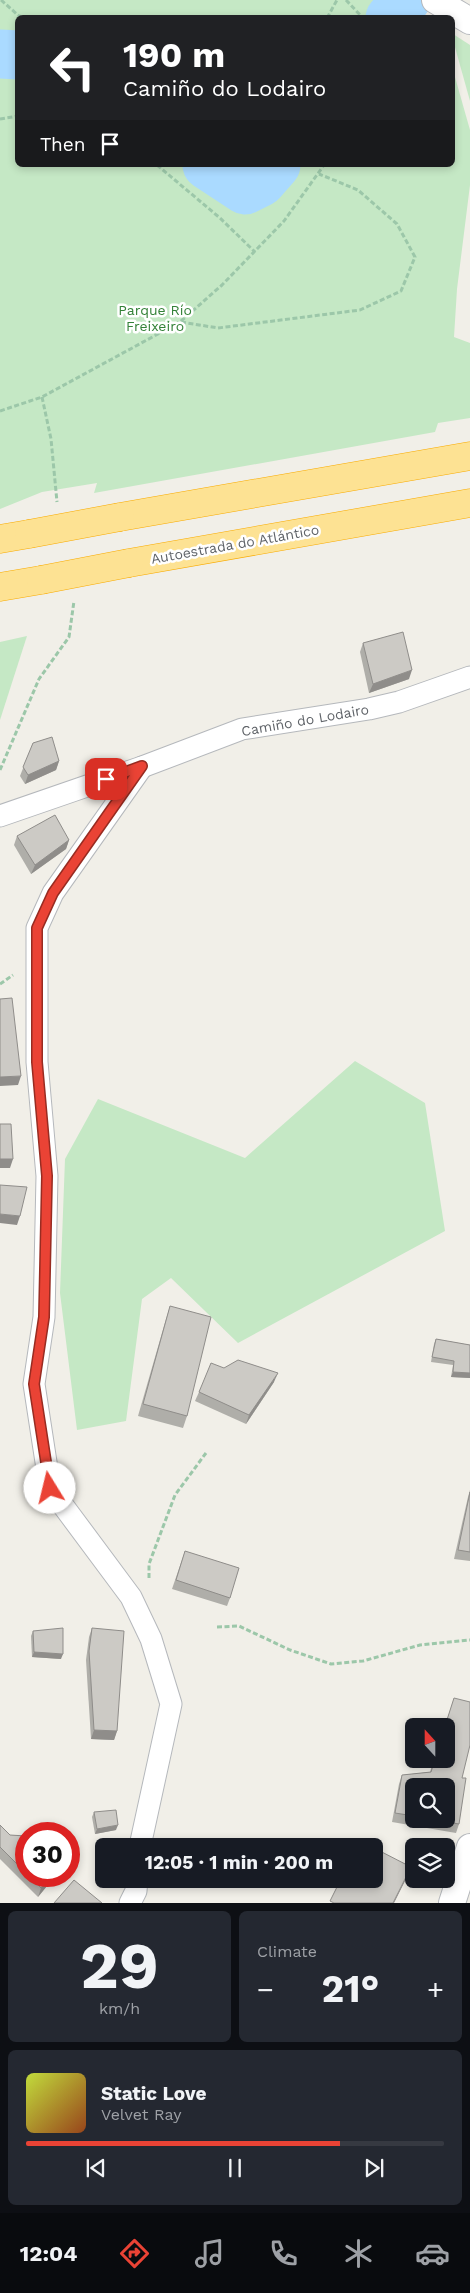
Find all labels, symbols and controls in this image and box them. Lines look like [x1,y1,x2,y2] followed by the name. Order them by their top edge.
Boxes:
[123,34,225,76] text: 190 m
[40,35,105,100] icon: left
[123,76,326,101] text: Camiño do Lodairo
[96,130,124,158] icon: arrive
[40,133,86,156] text: Then
[118,302,192,334] park label: Parque Río Freixeiro
[150,521,320,567] street label: Autoestrada do Atlántico
[240,701,370,739] street label: Camiño do Lodairo
[85,758,127,800] pin
[92,765,120,793] icon: arrive
[23,1461,75,1513] position arrow
[405,1718,455,1768] north arrow
[405,1718,455,1888] map controls
[405,1778,455,1828] button: search
[15,1822,80,1887] speed limit sign: 30
[405,1838,455,1888] button: layers
[145,1851,333,1874] text: 12:05 · 1 min · 200 m
[80,1928,159,2004] text: 29
[257,1942,317,1961] text: Climate
[322,1967,379,2011] text: 21°
[257,1973,274,2006] text: −
[427,1973,444,2006] text: +
[99,1999,140,2018] text: km/h
[101,2082,206,2105] text: Static Love
[101,2105,181,2124] text: Velvet Ray
[82,2154,110,2182] icon: previous
[221,2154,249,2182] icon: pause
[360,2154,388,2182] icon: next
[117,2236,152,2271] icon: directions
[192,2236,227,2271] icon: music
[266,2236,301,2271] icon: phone
[341,2236,376,2271] icon: climate
[415,2236,450,2271] icon: car
[20,2241,77,2266] text: 12:04

